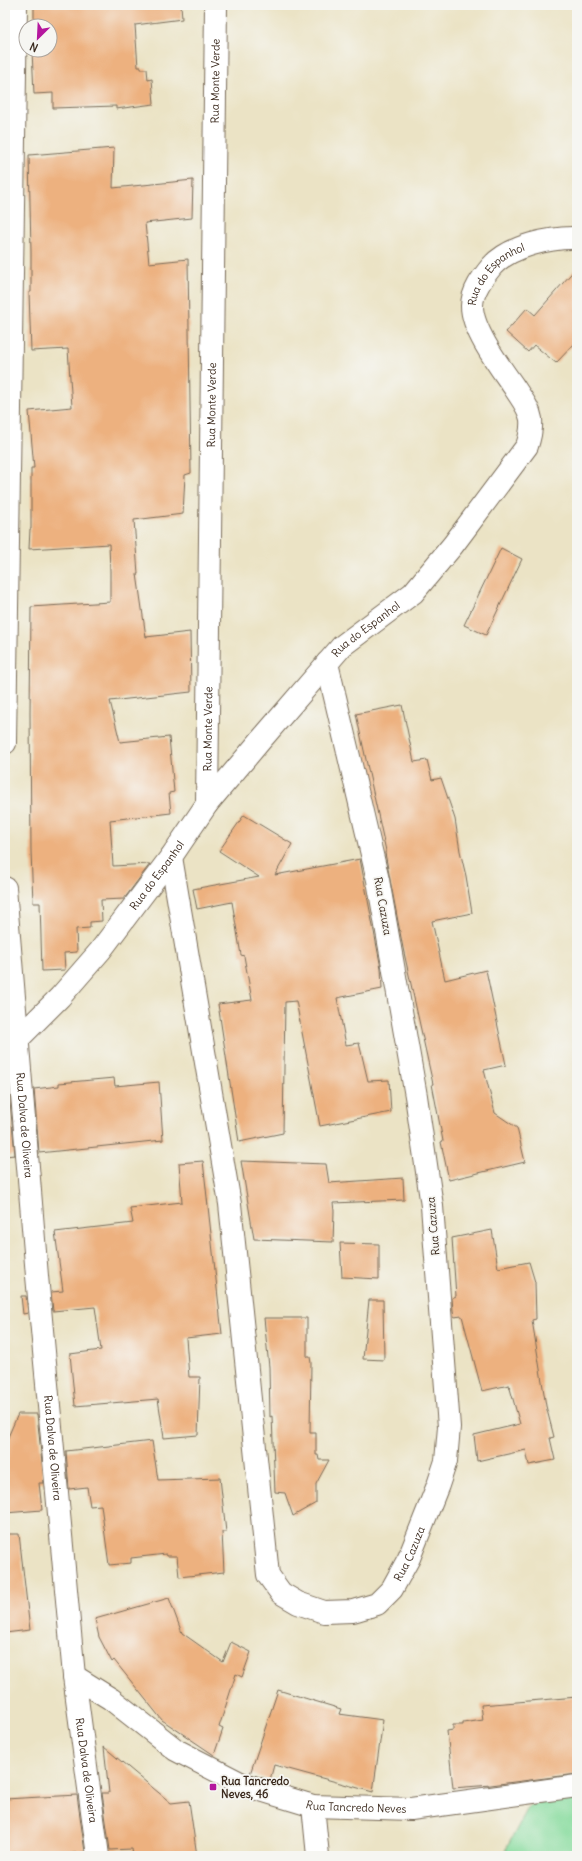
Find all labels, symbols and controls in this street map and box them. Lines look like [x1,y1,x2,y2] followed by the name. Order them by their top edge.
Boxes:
[18,18,58,58] north arrow
[208,38,223,124] street label: Rua Monte Verde
[28,39,40,55] text: N
[465,240,526,306] street label: Rua do Espanhol
[204,362,219,448] street label: Rua Monte Verde
[329,598,403,660] street label: Rua do Espanhol
[200,686,215,771] street label: Rua Monte Verde
[126,838,187,913] street label: Rua do Espanhol
[371,876,395,936] street label: Rua Cazuza
[13,1072,36,1179] street label: Rua Dalva de Oliveira
[423,1196,443,1256] street label: Rua Cazuza
[41,1395,65,1501] street label: Rua Dalva de Oliveira
[391,1524,428,1584] street label: Rua Cazuza
[73,1717,100,1824] street label: Rua Dalva de Oliveira
[221,1774,289,1801] place label: Rua Tancredo Neves, 46
[208,1782,218,1792] marker: Rua Tancredo Neves, 46
[304,1797,407,1816] street label: Rua Tancredo Neves

